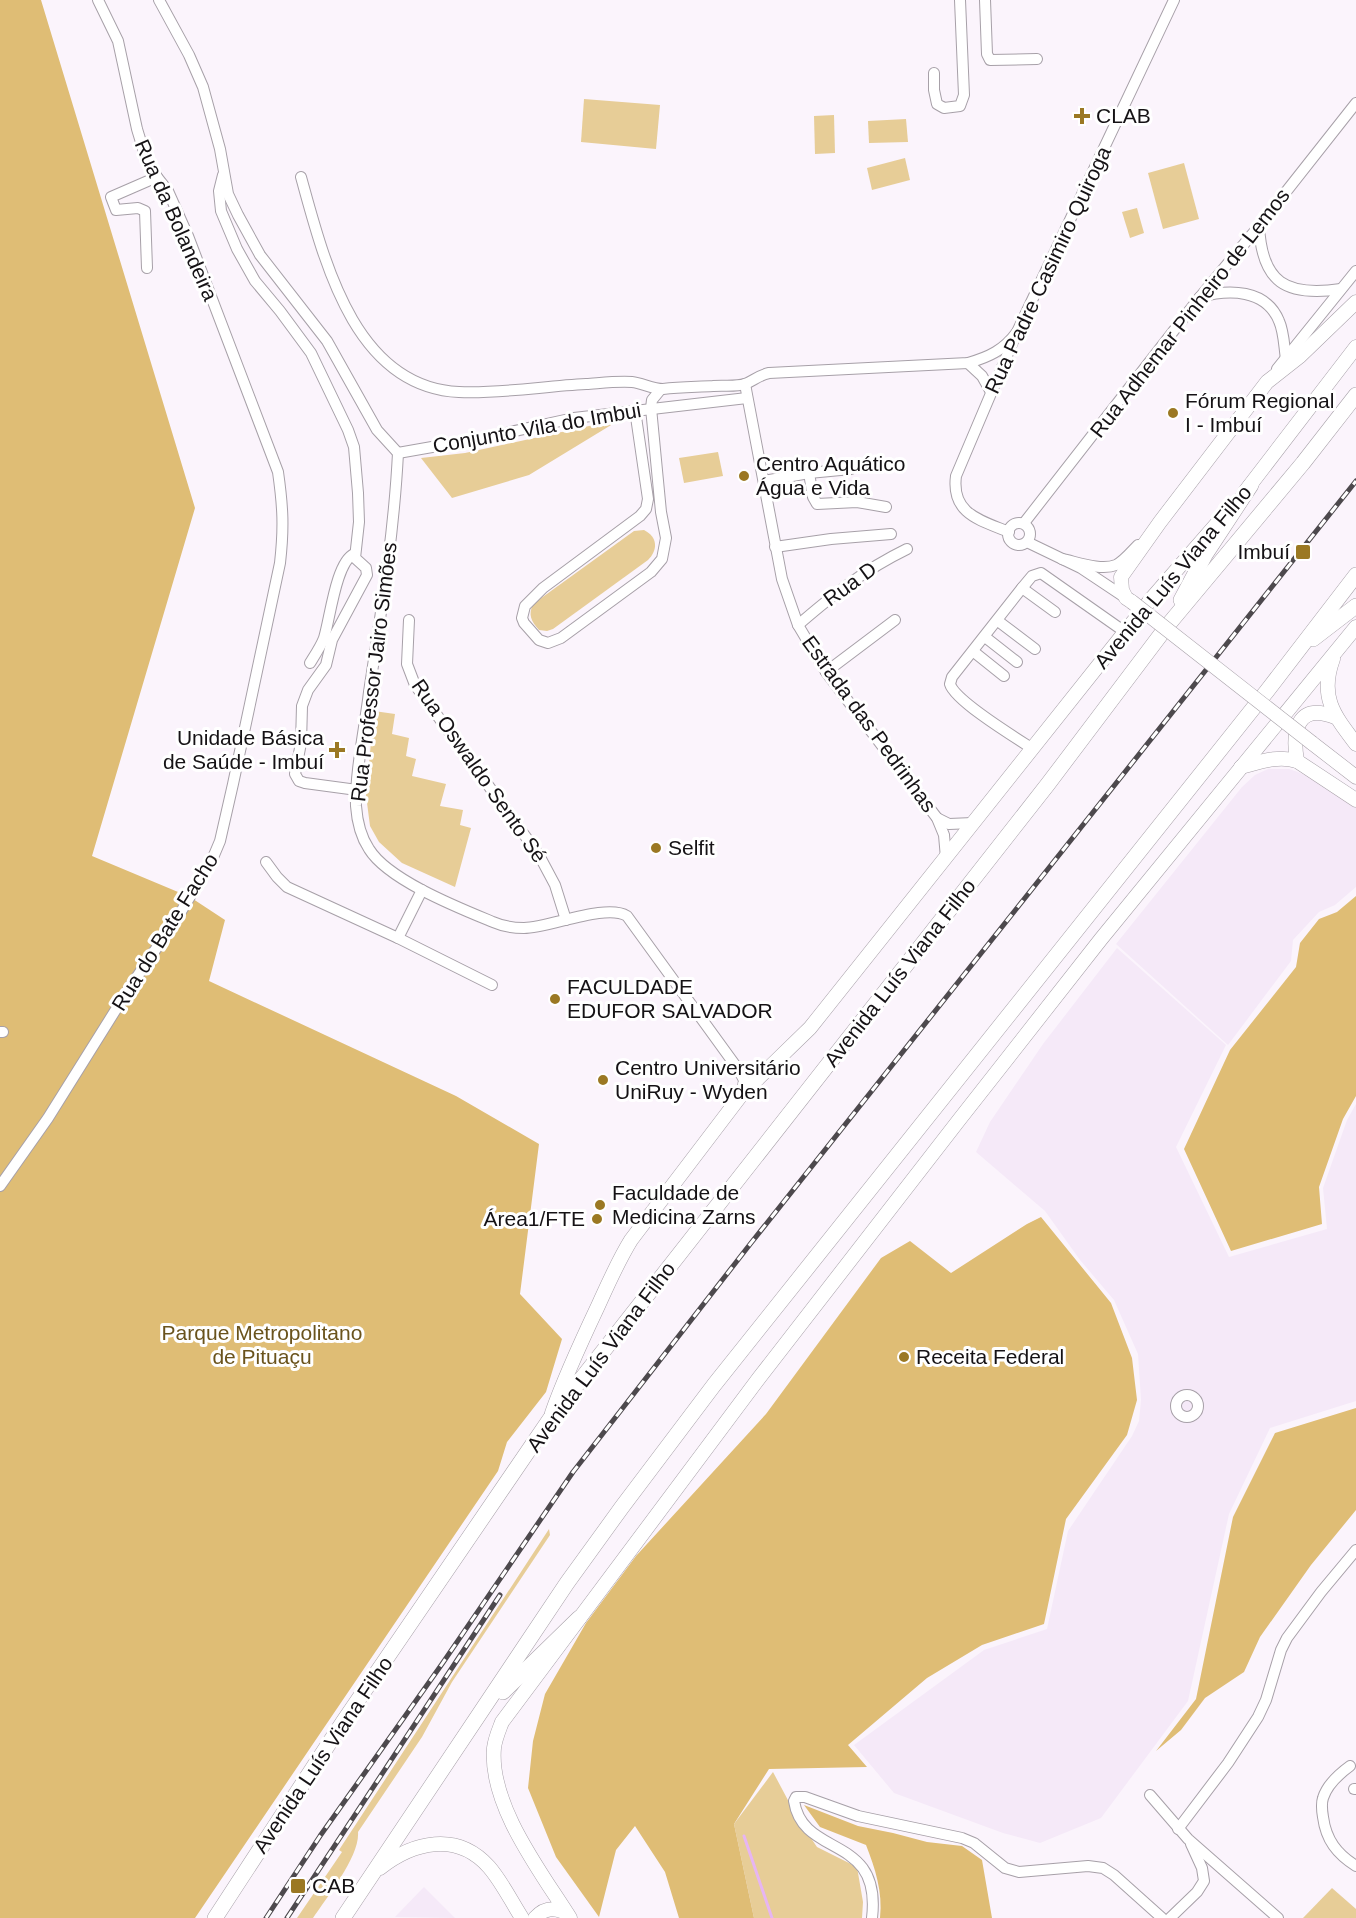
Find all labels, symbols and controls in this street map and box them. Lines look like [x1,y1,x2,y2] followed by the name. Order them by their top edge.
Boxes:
[1096,104,1151,127] place label: CLAB
[1073,107,1091,125] marker: CLAB
[131,136,222,304] street label: Rua da Bolandeira
[980,142,1115,397] street label: Rua Padre Casimiro Quiroga
[1085,184,1294,442] street label: Rua Adhemar Pinheiro de Lemos
[1185,389,1334,436] place label: Fórum Regional I - Imbuí
[431,398,643,457] street label: Conjunto Vila do Imbui
[1166,406,1180,420] marker: Fórum Regional I - Imbuí
[756,452,905,499] place label: Centro Aquático Água e Vida
[737,469,751,483] marker: Centro Aquático Água e Vida
[1089,481,1256,673] street label: Avenida Luís Viana Filho
[1237,540,1290,563] place label: Imbuí
[346,541,401,803] street label: Rua Professor Jairo Simões
[1294,543,1312,561] marker: Imbuí
[819,557,881,610] street label: Rua D
[798,631,941,816] street label: Estrada das Pedrinhas
[407,675,551,867] street label: Rua Oswaldo Sento Sé
[163,726,324,773] place label: Unidade Básica de Saúde - Imbuí
[328,741,346,759] marker: Unidade Básica de Saúde - Imbuí
[668,836,715,859] place label: Selfit
[649,841,663,855] marker: Selfit
[107,849,222,1015] street label: Rua do Bate Facho
[819,874,980,1071] street label: Avenida Luís Viana Filho
[567,975,773,1022] place label: FACULDADE EDUFOR SALVADOR
[548,992,562,1006] marker: FACULDADE EDUFOR SALVADOR
[615,1056,801,1103] place label: Centro Universitário UniRuy - Wyden
[596,1073,610,1087] marker: Centro Universitário UniRuy - Wyden
[612,1181,756,1228] place label: Faculdade de Medicina Zarns
[593,1198,607,1212] marker: Faculdade de Medicina Zarns
[483,1207,585,1230] place label: Área1/FTE
[590,1212,604,1226] marker: Área1/FTE
[522,1257,679,1456] street label: Avenida Luís Viana Filho
[162,1321,362,1368] park label: Parque Metropolitano de Pituaçu
[916,1345,1064,1368] place label: Receita Federal
[897,1350,911,1364] marker: Receita Federal
[248,1652,397,1857] street label: Avenida Luís Viana Filho
[312,1874,355,1897] place label: CAB
[289,1877,307,1895] marker: CAB

